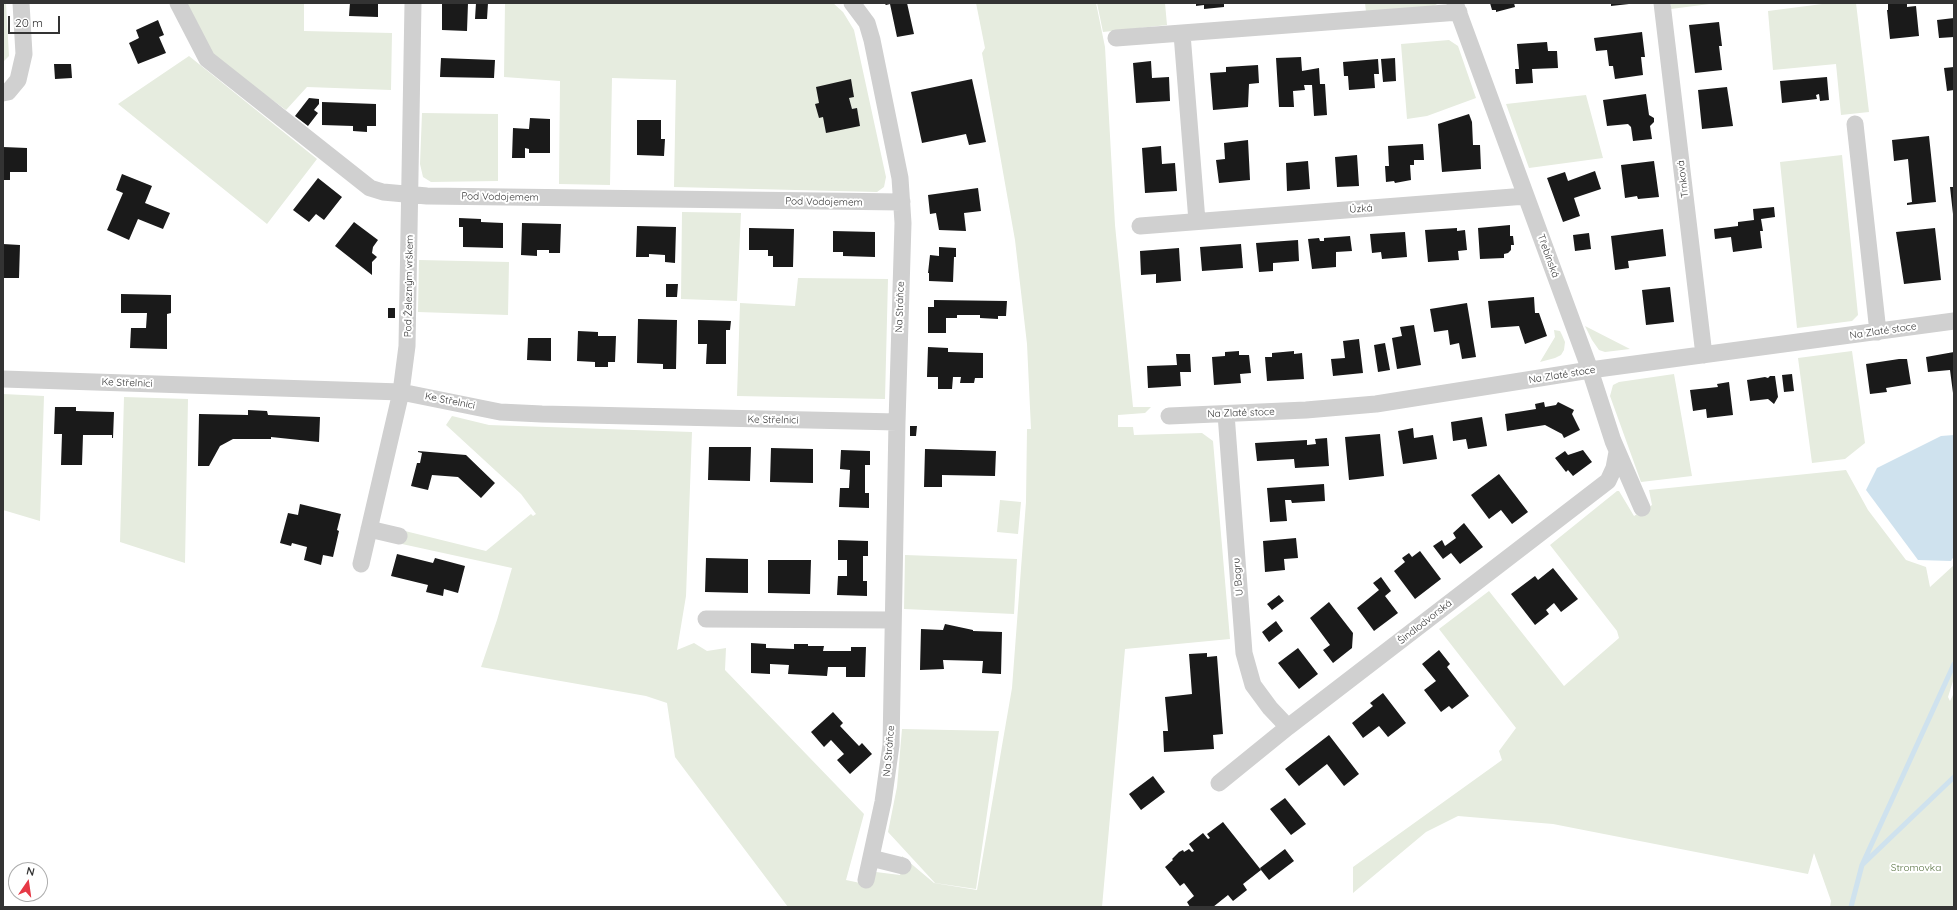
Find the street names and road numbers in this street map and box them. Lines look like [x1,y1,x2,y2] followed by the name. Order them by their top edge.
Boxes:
[1675,160,1691,198] street label: Trnková
[461,190,539,204] street label: Pod Vodojemem
[785,195,863,209] street label: Pod Vodojemem
[1349,202,1373,216] street label: Úzká
[1535,233,1561,279] street label: Třebínská
[402,235,416,337] street label: Pod Železným vrškem
[893,281,907,333] street label: Na Stráňce
[1849,320,1917,342] street label: Na Zlaté stoce
[1528,364,1596,386] street label: Na Zlaté stoce
[101,376,153,390] street label: Ke Střelnici
[424,390,476,412] street label: Ke Střelnici
[1207,406,1275,420] street label: Na Zlaté stoce
[747,414,799,426] street label: Ke Střelnici
[1230,557,1246,597] street label: U Bagru
[1396,597,1454,647] street label: Šindlodvorská
[881,725,897,777] street label: Na Stráňce

